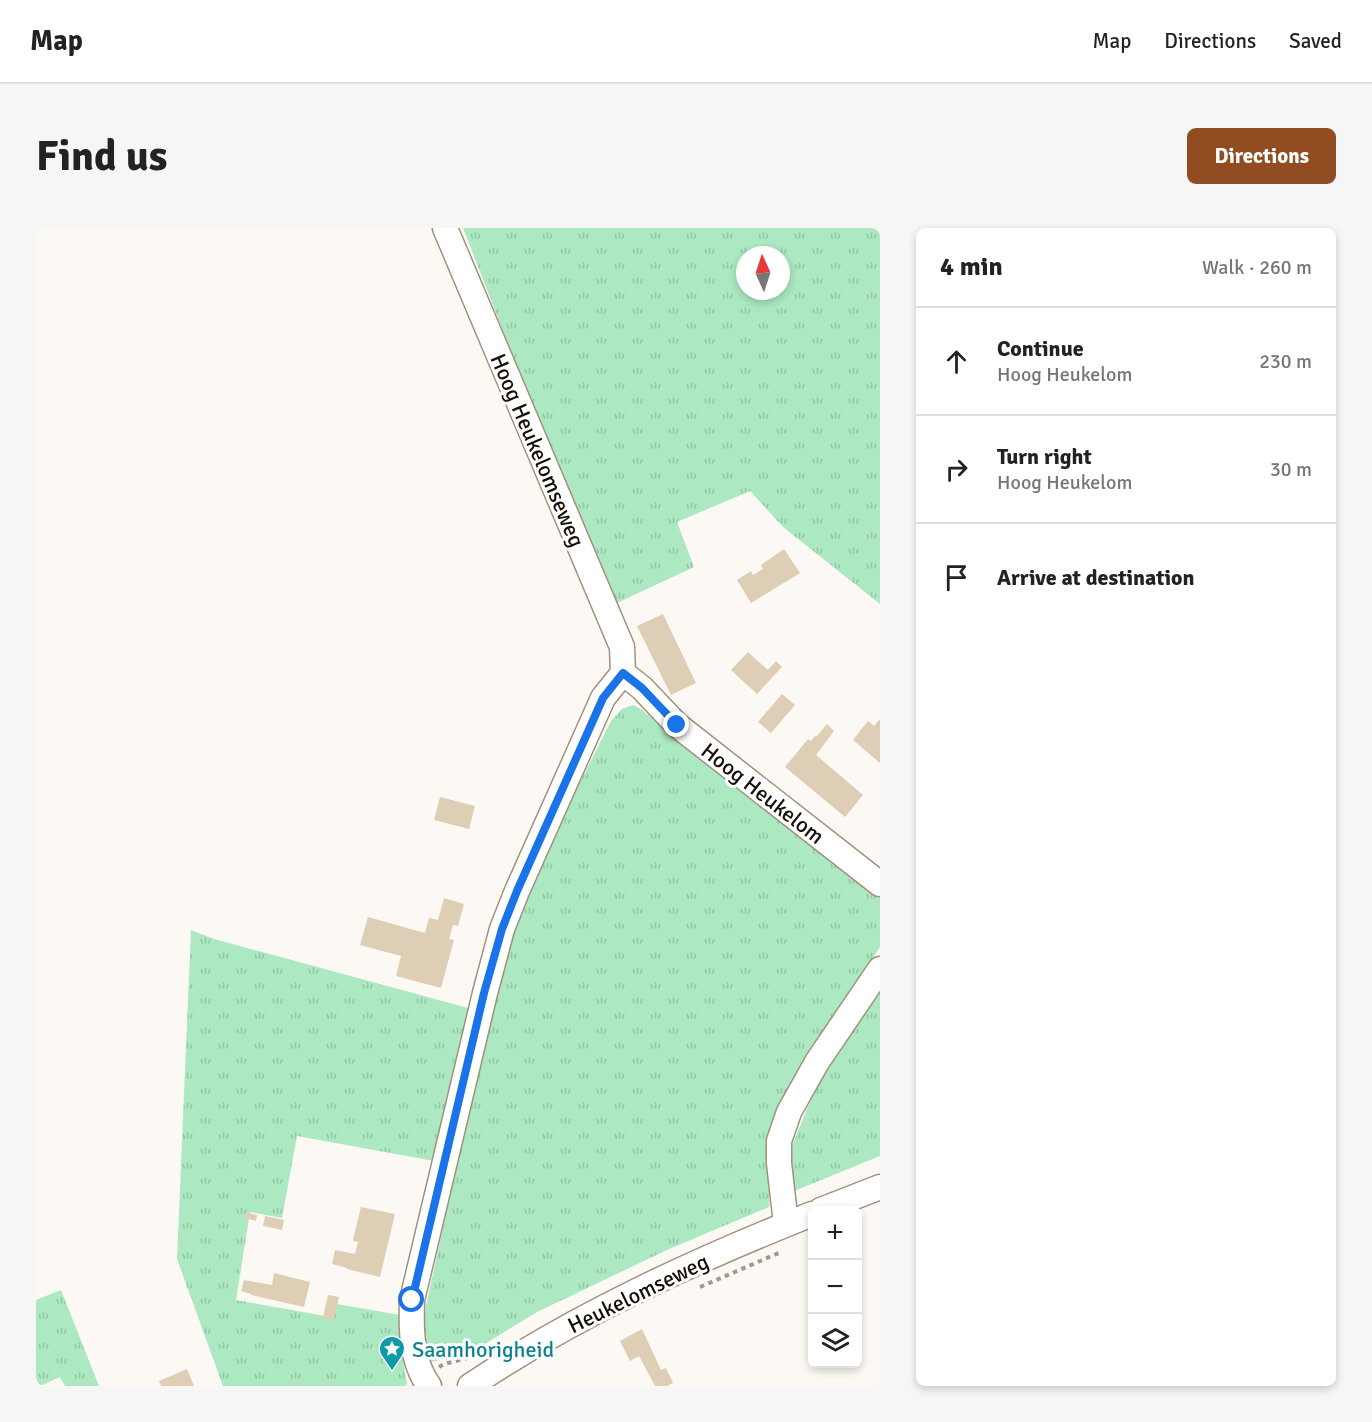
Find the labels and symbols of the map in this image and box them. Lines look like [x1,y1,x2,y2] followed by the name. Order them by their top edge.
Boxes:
[736,246,790,300] north arrow
[485,349,591,551] street label: Hoog Heukelomseweg
[663,711,689,737] route end
[696,737,830,850] street label: Hoog Heukelom
[563,1248,713,1339] street label: Heukelomseweg
[398,1286,424,1312] route start
[377,1334,407,1372] place icon: Saamhorigheid
[412,1336,554,1363] place label: Saamhorigheid

